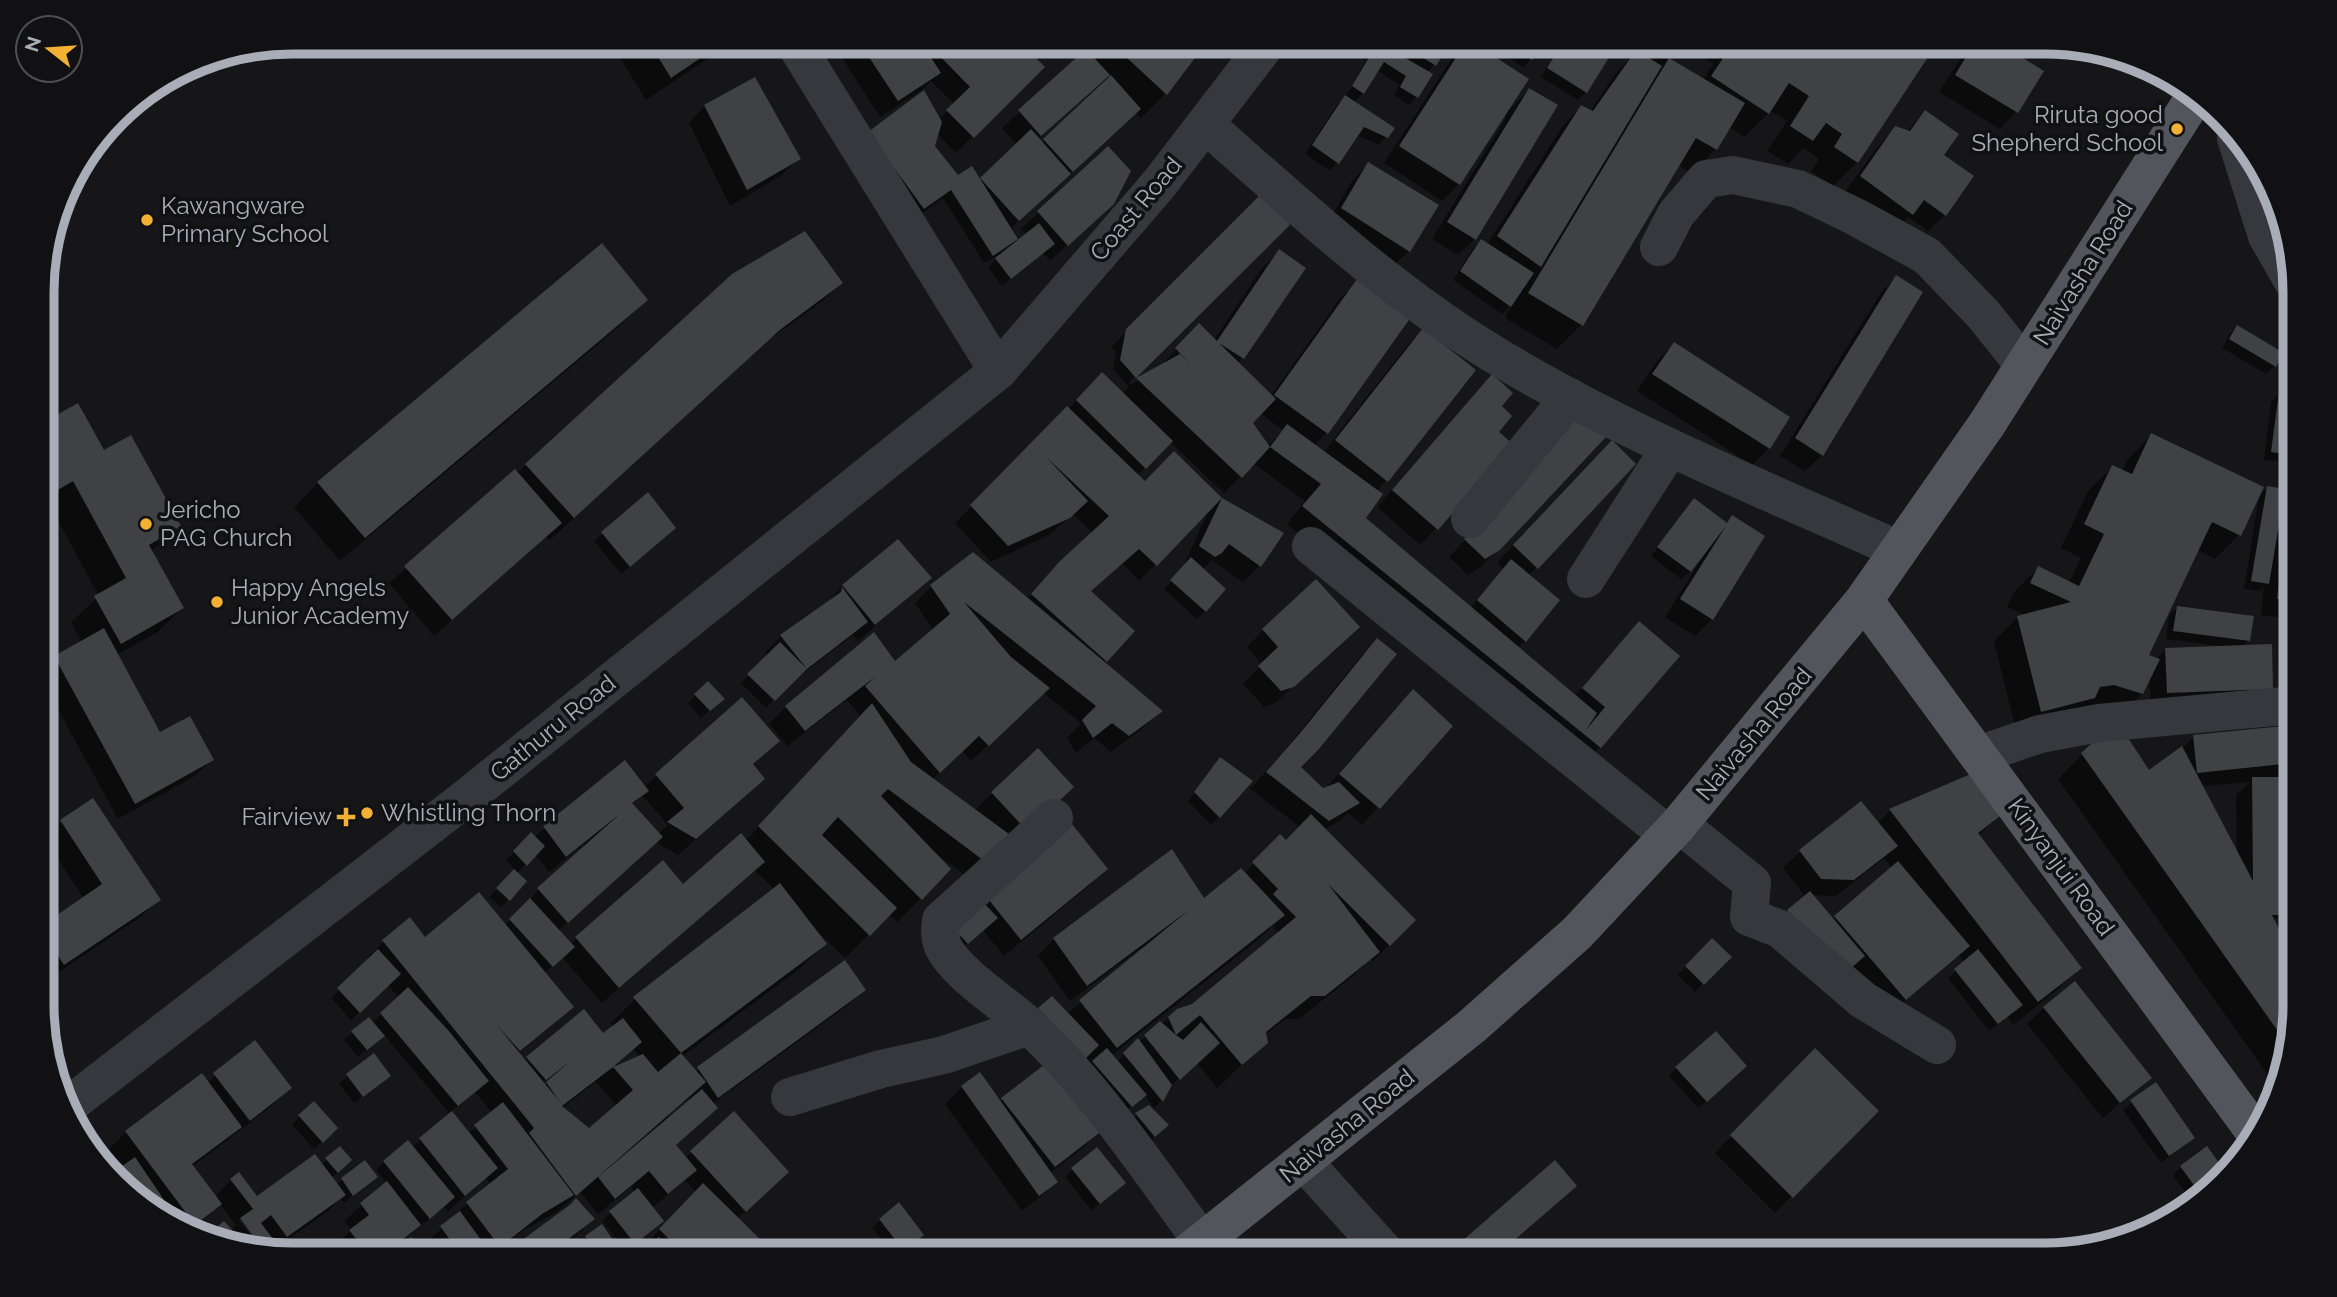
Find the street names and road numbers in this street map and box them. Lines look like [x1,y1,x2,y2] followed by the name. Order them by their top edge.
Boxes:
[1084,151,1188,267] street label: Coast Road
[2027,195,2138,350] street label: Naivasha Road
[1690,661,1818,806] street label: Naivasha Road
[484,668,621,787] street label: Gathuru Road
[2002,792,2121,941] street label: Kinyanjui Road
[1274,1063,1420,1189] street label: Naivasha Road

